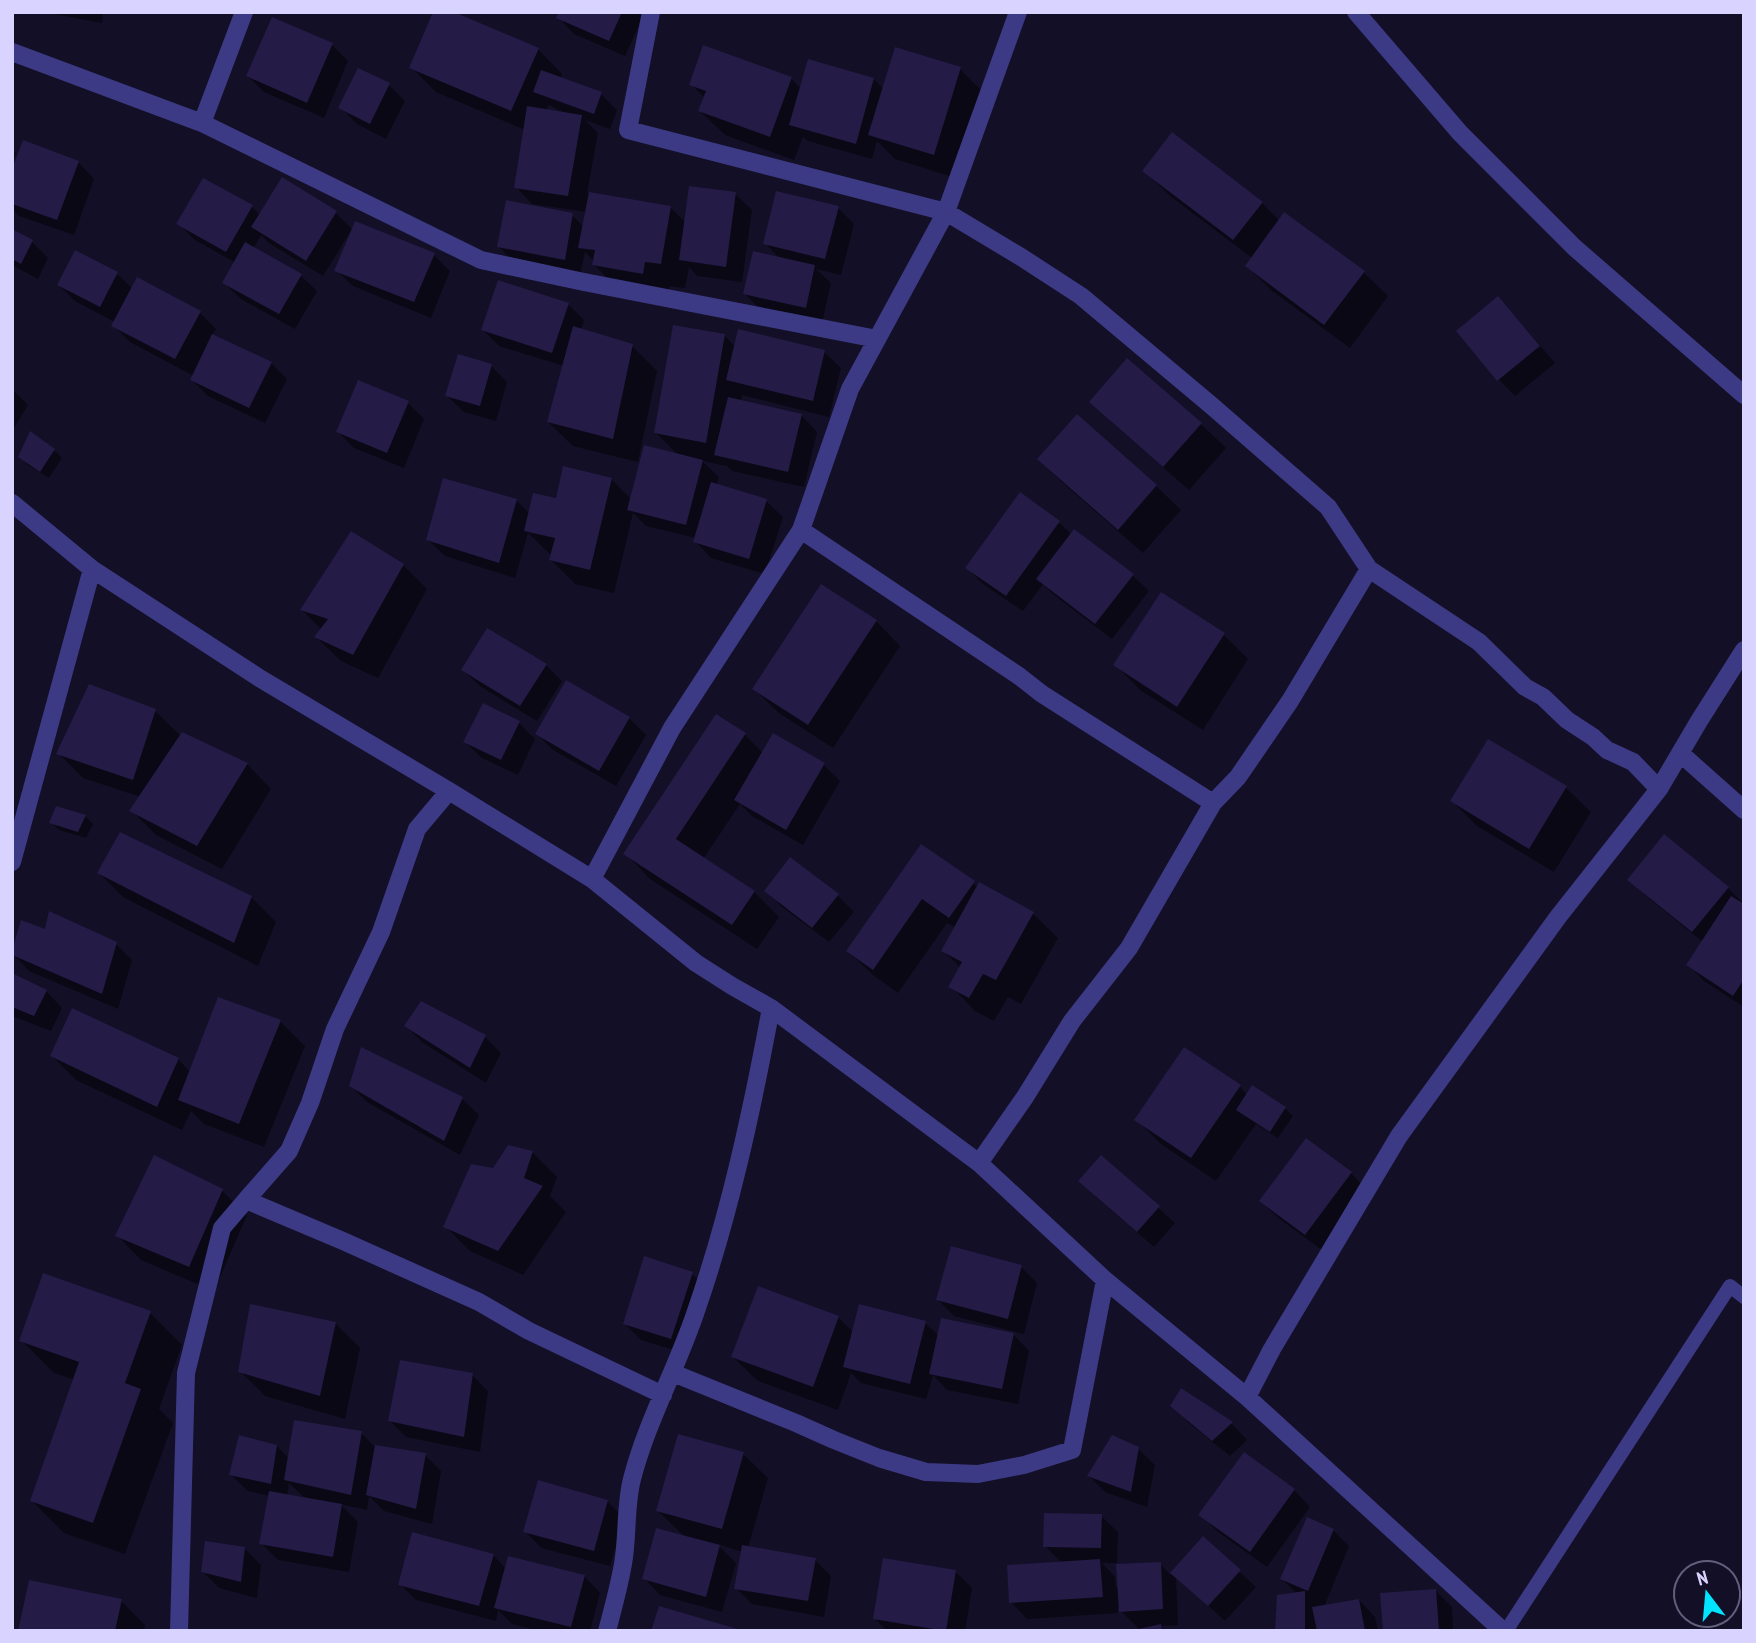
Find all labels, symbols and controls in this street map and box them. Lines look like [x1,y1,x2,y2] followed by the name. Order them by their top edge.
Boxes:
[1672,1559,1742,1629] north arrow
[1694,1565,1711,1591] text: N

